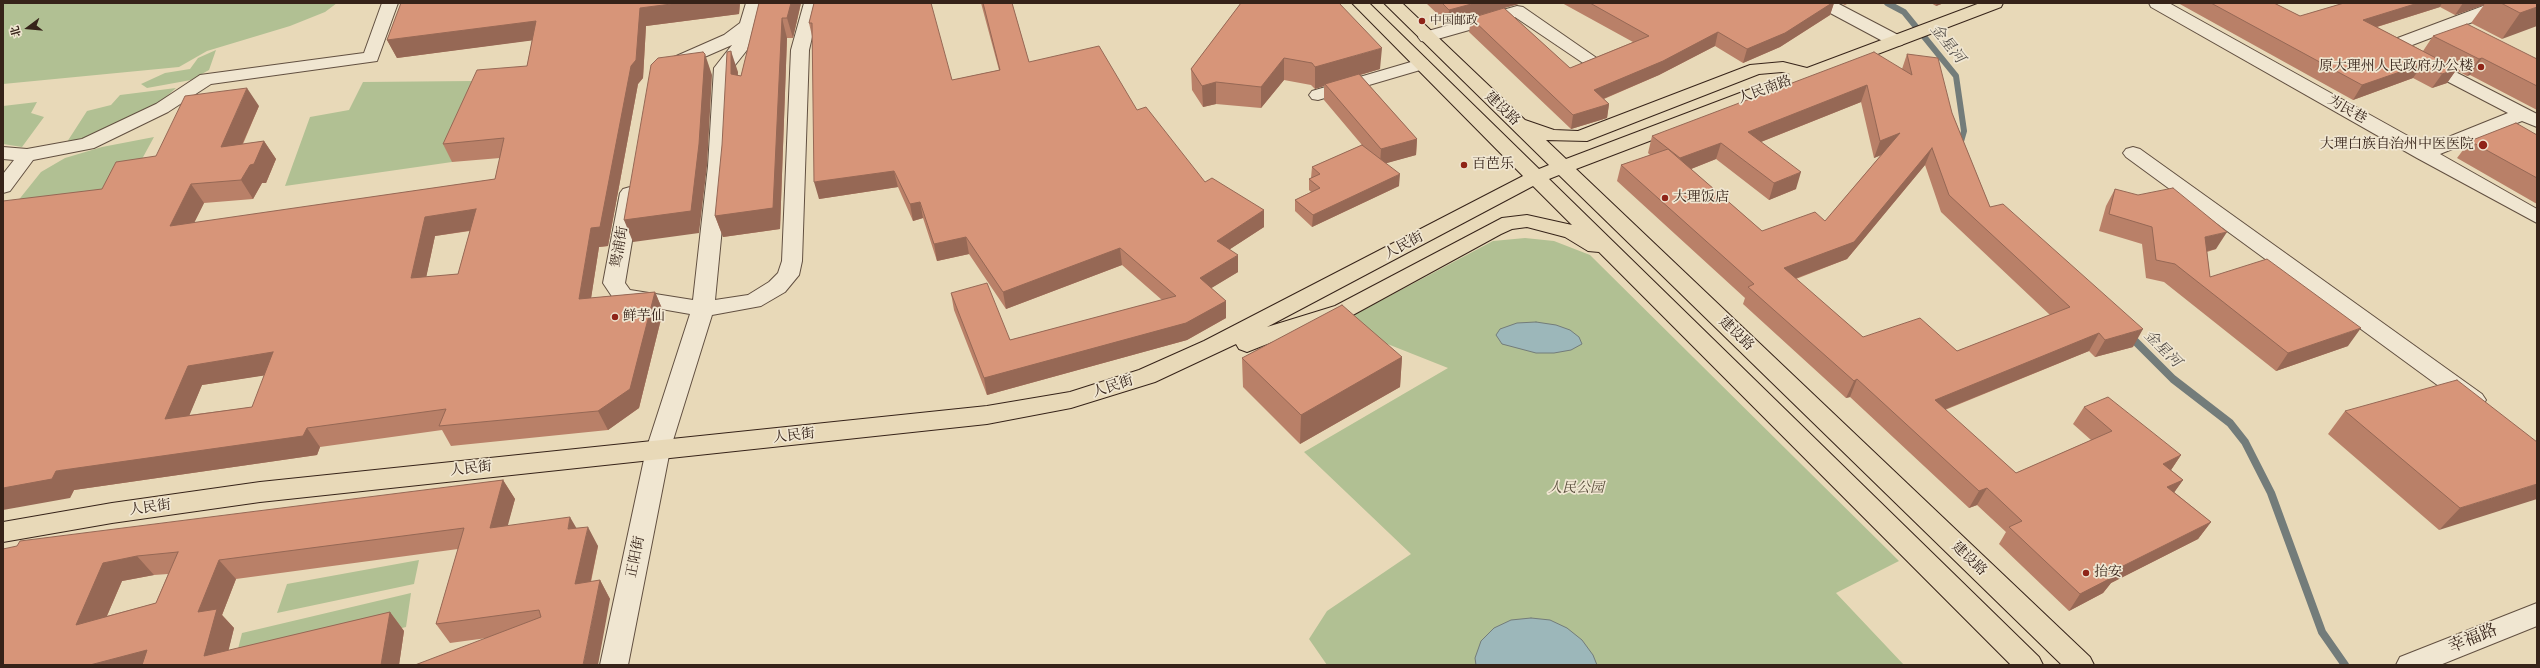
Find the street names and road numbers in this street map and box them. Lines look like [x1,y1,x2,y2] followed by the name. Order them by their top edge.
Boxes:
[1736,73,1794,107] street label: 人民南路
[1481,88,1523,130] street label: 建设路
[2325,92,2369,128] street label: 为民巷
[608,225,632,269] street label: 鸳浦街
[1382,229,1426,263] street label: 人民街
[1715,313,1757,355] street label: 建设路
[1090,373,1136,401] street label: 人民街
[772,425,816,447] street label: 人民街
[449,458,493,480] street label: 人民街
[128,497,172,519] street label: 人民街
[623,535,649,579] street label: 正阳街
[1948,538,1990,580] street label: 建设路
[2446,620,2500,658] street label: 幸福路

